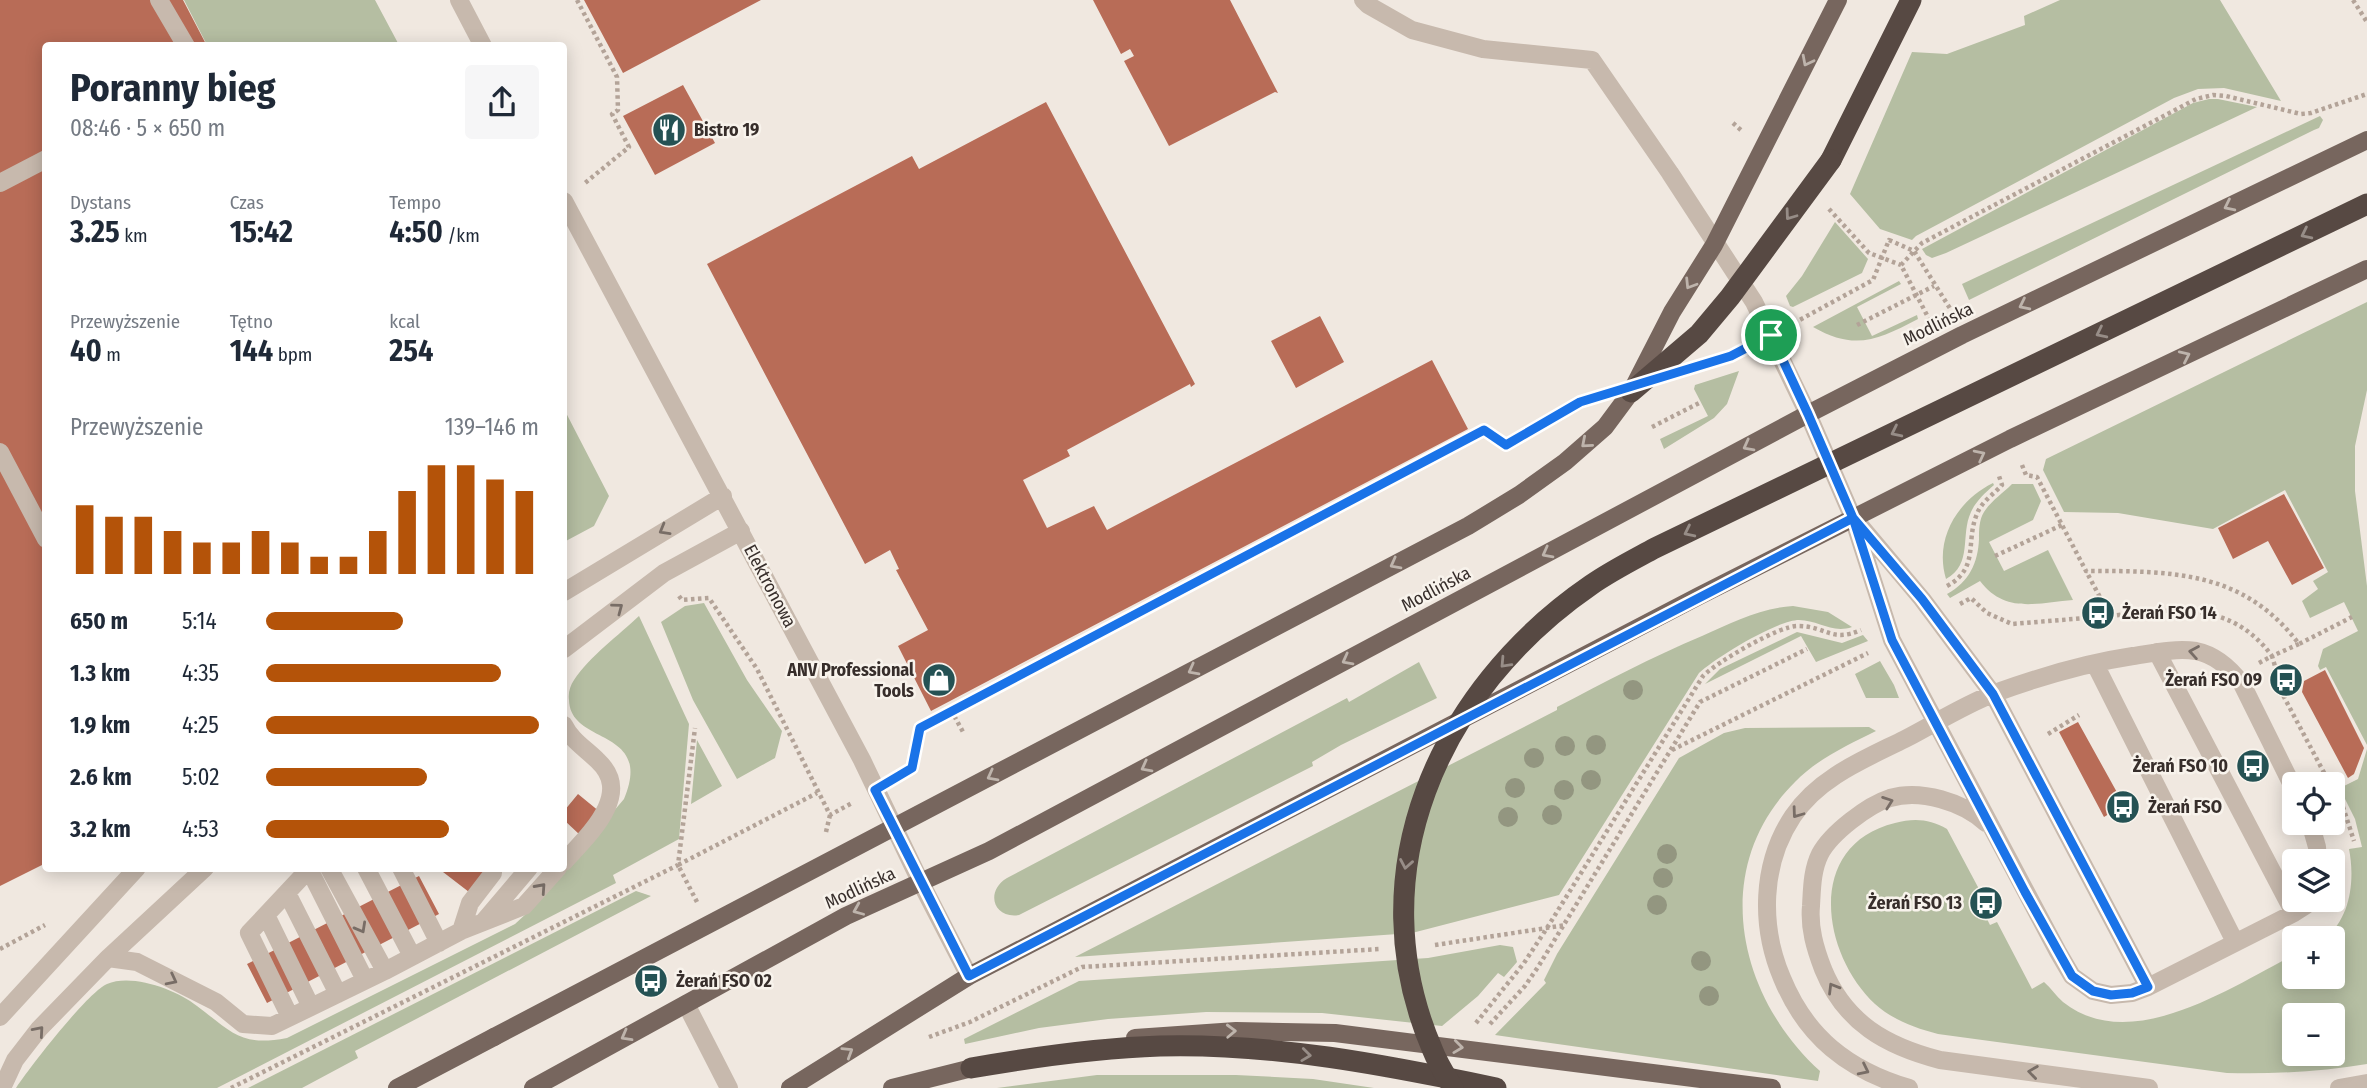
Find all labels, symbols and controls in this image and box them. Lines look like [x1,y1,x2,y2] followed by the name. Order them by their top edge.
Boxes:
[1802,54,1816,66] one-way arrow
[70,65,276,111] text: Poranny bieg
[465,65,539,139] button: share
[650,111,688,149] restaurant icon: Bistro 19
[70,114,225,142] text: 08:46 · 5 × 650 m
[694,119,759,141] place label: Bistro 19
[70,191,131,214] text: Dystans
[230,191,264,214] text: Czas
[389,191,441,214] text: Tempo
[2224,198,2236,212] one-way arrow
[1786,207,1798,220] one-way arrow
[70,214,120,250] text: 3.25
[230,214,293,250] text: 15:42
[389,214,443,250] text: 4:50
[120,224,148,247] text: km
[443,224,480,247] text: /km
[2301,226,2313,240] one-way arrow
[1685,276,1698,289] one-way arrow
[2019,297,2031,311] one-way arrow
[1899,298,1977,350] street label: Modlińska
[1741,305,1801,365] pin
[70,310,180,333] text: Przewyższenie
[230,310,273,333] text: Tętno
[389,310,420,333] text: kcal
[1752,316,1790,354] icon: arrive
[2096,325,2108,339] one-way arrow
[70,333,102,369] text: 40
[230,333,273,369] text: 144
[389,333,433,369] text: 254
[102,343,121,366] text: m
[273,343,312,366] text: bpm
[2178,350,2190,364] one-way arrow
[70,413,203,441] text: Przewyższenie
[445,413,539,441] text: 139–146 m
[1891,424,1903,438] one-way arrow
[1582,435,1595,447] one-way arrow
[1743,438,1755,451] one-way arrow
[1973,449,1985,463] one-way arrow
[659,522,672,535] one-way arrow
[1684,524,1696,538] one-way arrow
[739,541,801,631] street label: Elektronowa
[1542,545,1555,558] one-way arrow
[1389,556,1402,570] one-way arrow
[1398,562,1475,616] street label: Modlińska
[2079,594,2117,632] bus stop icon: Żerań FSO 14
[2122,602,2217,624] place label: Żerań FSO 14
[610,603,623,616] one-way arrow
[70,607,128,635] text: 650 m
[182,607,217,635] text: 5:14
[2188,645,2200,660] one-way arrow
[1341,652,1354,665] one-way arrow
[1500,655,1513,668] one-way arrow
[70,659,130,687] text: 1.3 km
[182,659,219,687] text: 4:35
[786,659,914,702] place label: ANV Professional Tools
[920,661,958,699] shop icon: ANV Professional Tools
[2267,661,2305,699] bus stop icon: Żerań FSO 09
[1188,662,1200,676] one-way arrow
[2165,669,2262,691] place label: Żerań FSO 09
[70,711,130,739] text: 1.9 km
[182,711,219,739] text: 4:25
[2234,747,2272,785] bus stop icon: Żerań FSO 10
[2133,755,2228,777] place label: Żerań FSO 10
[1141,759,1153,773] one-way arrow
[70,763,132,791] text: 2.6 km
[182,763,219,791] text: 5:02
[987,768,999,781] one-way arrow
[2282,772,2345,1066] map controls
[2282,772,2345,835] button: locate
[2104,788,2142,826] bus stop icon: Żerań FSO
[1881,796,1893,810] one-way arrow
[2148,796,2222,818] place label: Żerań FSO
[1793,805,1805,817] one-way arrow
[70,815,131,843] text: 3.2 km
[182,815,219,843] text: 4:53
[2282,849,2345,912] button: layers
[1399,858,1414,870] one-way arrow
[821,862,899,914] street label: Modlińska
[533,883,545,896] one-way arrow
[1967,884,2005,922] bus stop icon: Żerań FSO 13
[1868,892,1962,914] place label: Żerań FSO 13
[853,902,865,916] one-way arrow
[353,921,366,933] one-way arrow
[2282,926,2345,989] button: +
[632,962,670,1000] bus stop icon: Żerań FSO 02
[676,970,772,992] place label: Żerań FSO 02
[165,971,177,985] one-way arrow
[1828,982,1841,995] one-way arrow
[2282,1003,2345,1066] button: −
[1226,1024,1237,1039] one-way arrow
[31,1026,43,1039] one-way arrow
[621,1028,633,1042] one-way arrow
[1452,1040,1464,1055] one-way arrow
[840,1047,853,1060] one-way arrow
[1301,1048,1312,1063] one-way arrow
[1857,1062,1869,1076] one-way arrow
[2027,1065,2039,1080] one-way arrow

